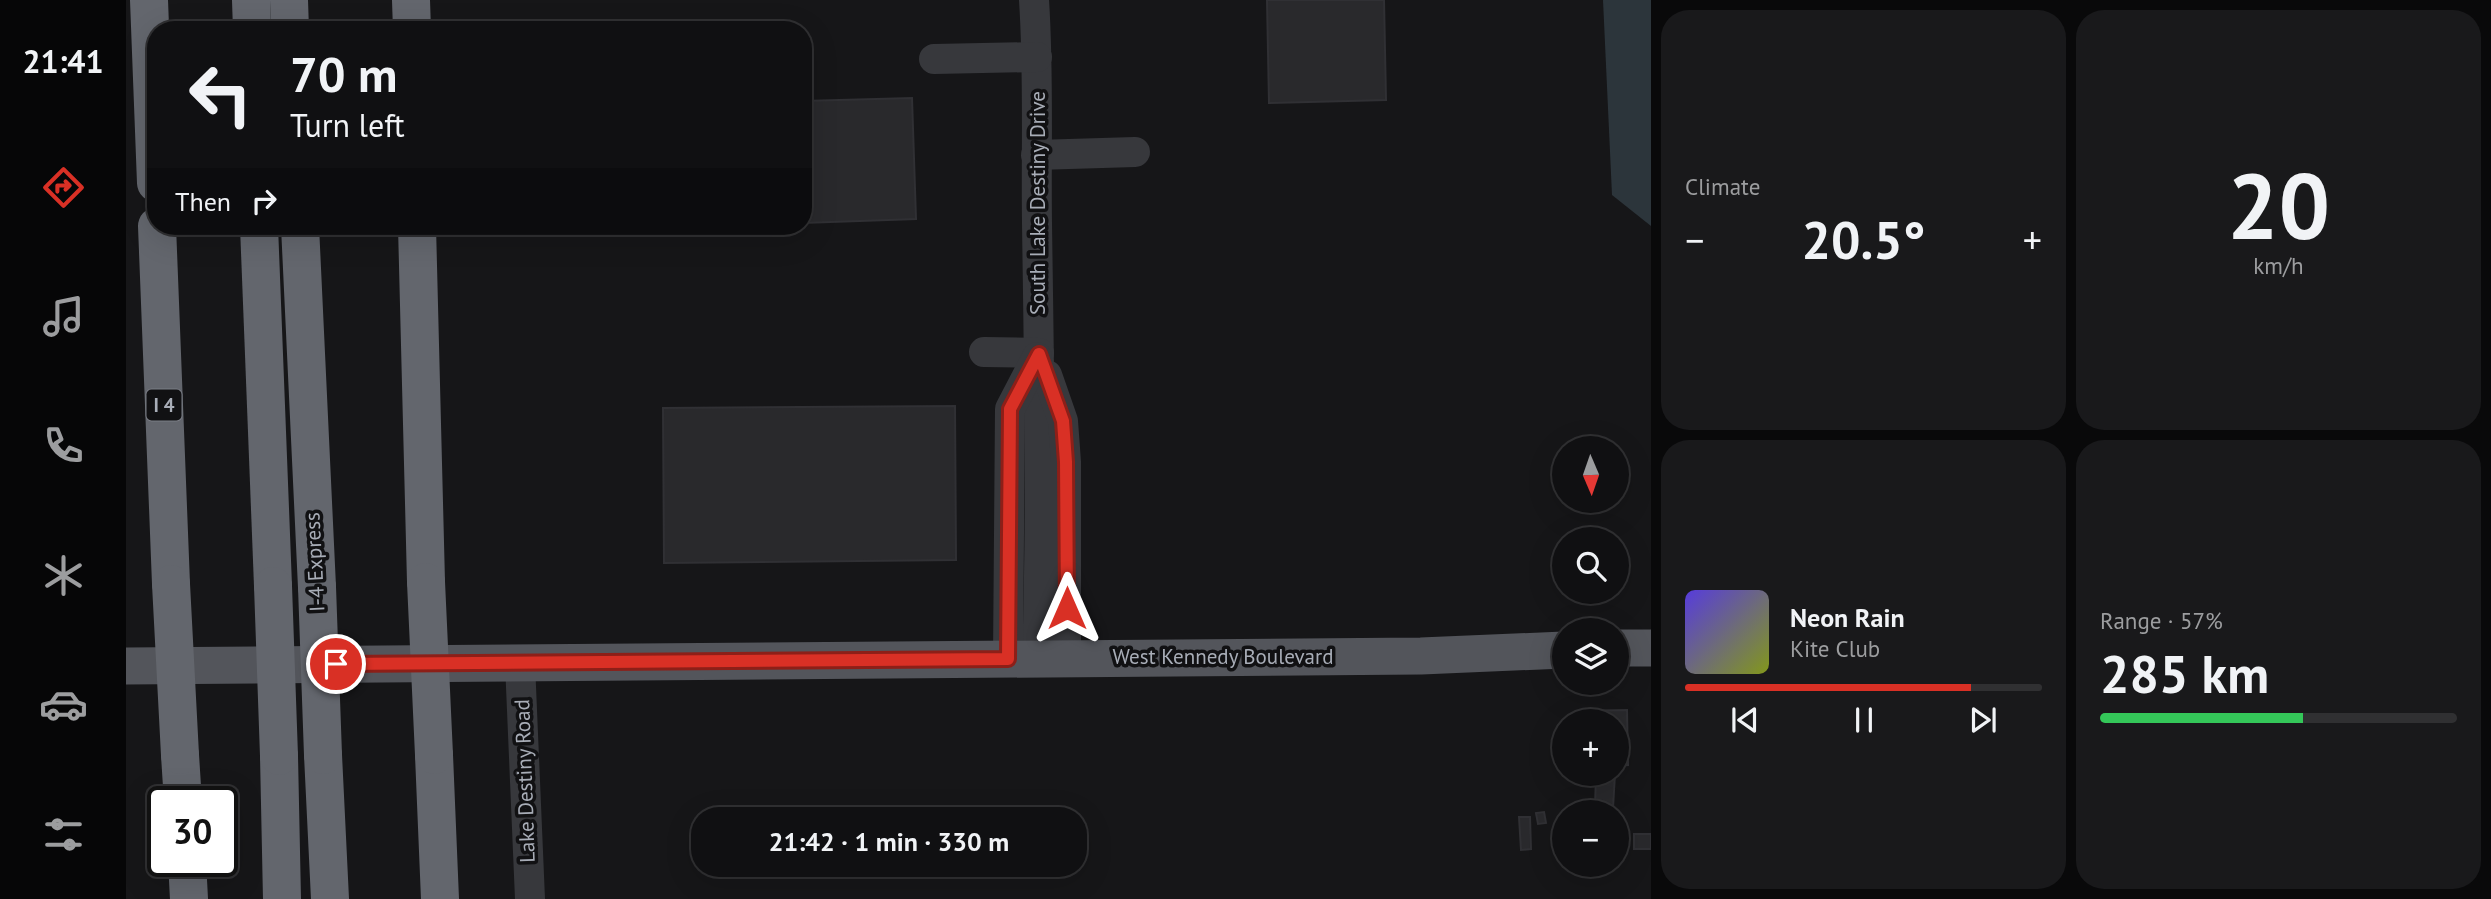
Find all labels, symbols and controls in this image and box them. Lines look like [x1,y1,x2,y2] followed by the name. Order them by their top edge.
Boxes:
[22,40,104,82] text: 21:41
[290,42,397,106] text: 70 m
[175,49,266,140] icon: left
[1024,91,1051,315] street label: South Lake Destiny Drive
[290,104,405,146] text: Turn left
[2227,146,2330,264] text: 20
[39,163,88,212] icon: directions
[1685,172,1760,201] text: Climate
[245,182,283,220] icon: right
[175,185,231,218] text: Then
[1802,206,1925,273] text: 20.5°
[1685,215,1704,264] text: −
[2023,215,2042,264] text: +
[2253,251,2304,280] text: km/h
[39,292,88,341] icon: music
[146,390,182,420] road number: I 4
[39,421,88,470] icon: phone
[1552,436,1629,513] north arrow
[1552,436,1629,877] map controls
[298,512,331,612] street label: I-4 Express
[1552,527,1629,604] button: search
[39,551,88,600] icon: climate
[1030,571,1104,645] position arrow
[1790,601,1905,634] text: Neon Rain
[2100,606,2223,635] text: Range · 57%
[1552,618,1629,695] button: layers
[306,634,366,694] pin
[1790,634,1880,663] text: Kite Club
[2100,640,2269,707] text: 285 km
[1113,643,1333,670] street label: West Kennedy Boulevard
[317,645,355,683] icon: arrive
[39,680,88,729] icon: car
[508,699,541,863] street label: Lake Destiny Road
[1726,701,1764,739] icon: previous
[1845,701,1883,739] icon: pause
[1964,701,2002,739] icon: next
[1552,709,1629,786] button: +
[147,786,238,877] speed limit sign: 30
[1552,800,1629,877] button: −
[39,810,88,859] icon: filters
[769,825,1009,858] text: 21:42 · 1 min · 330 m

